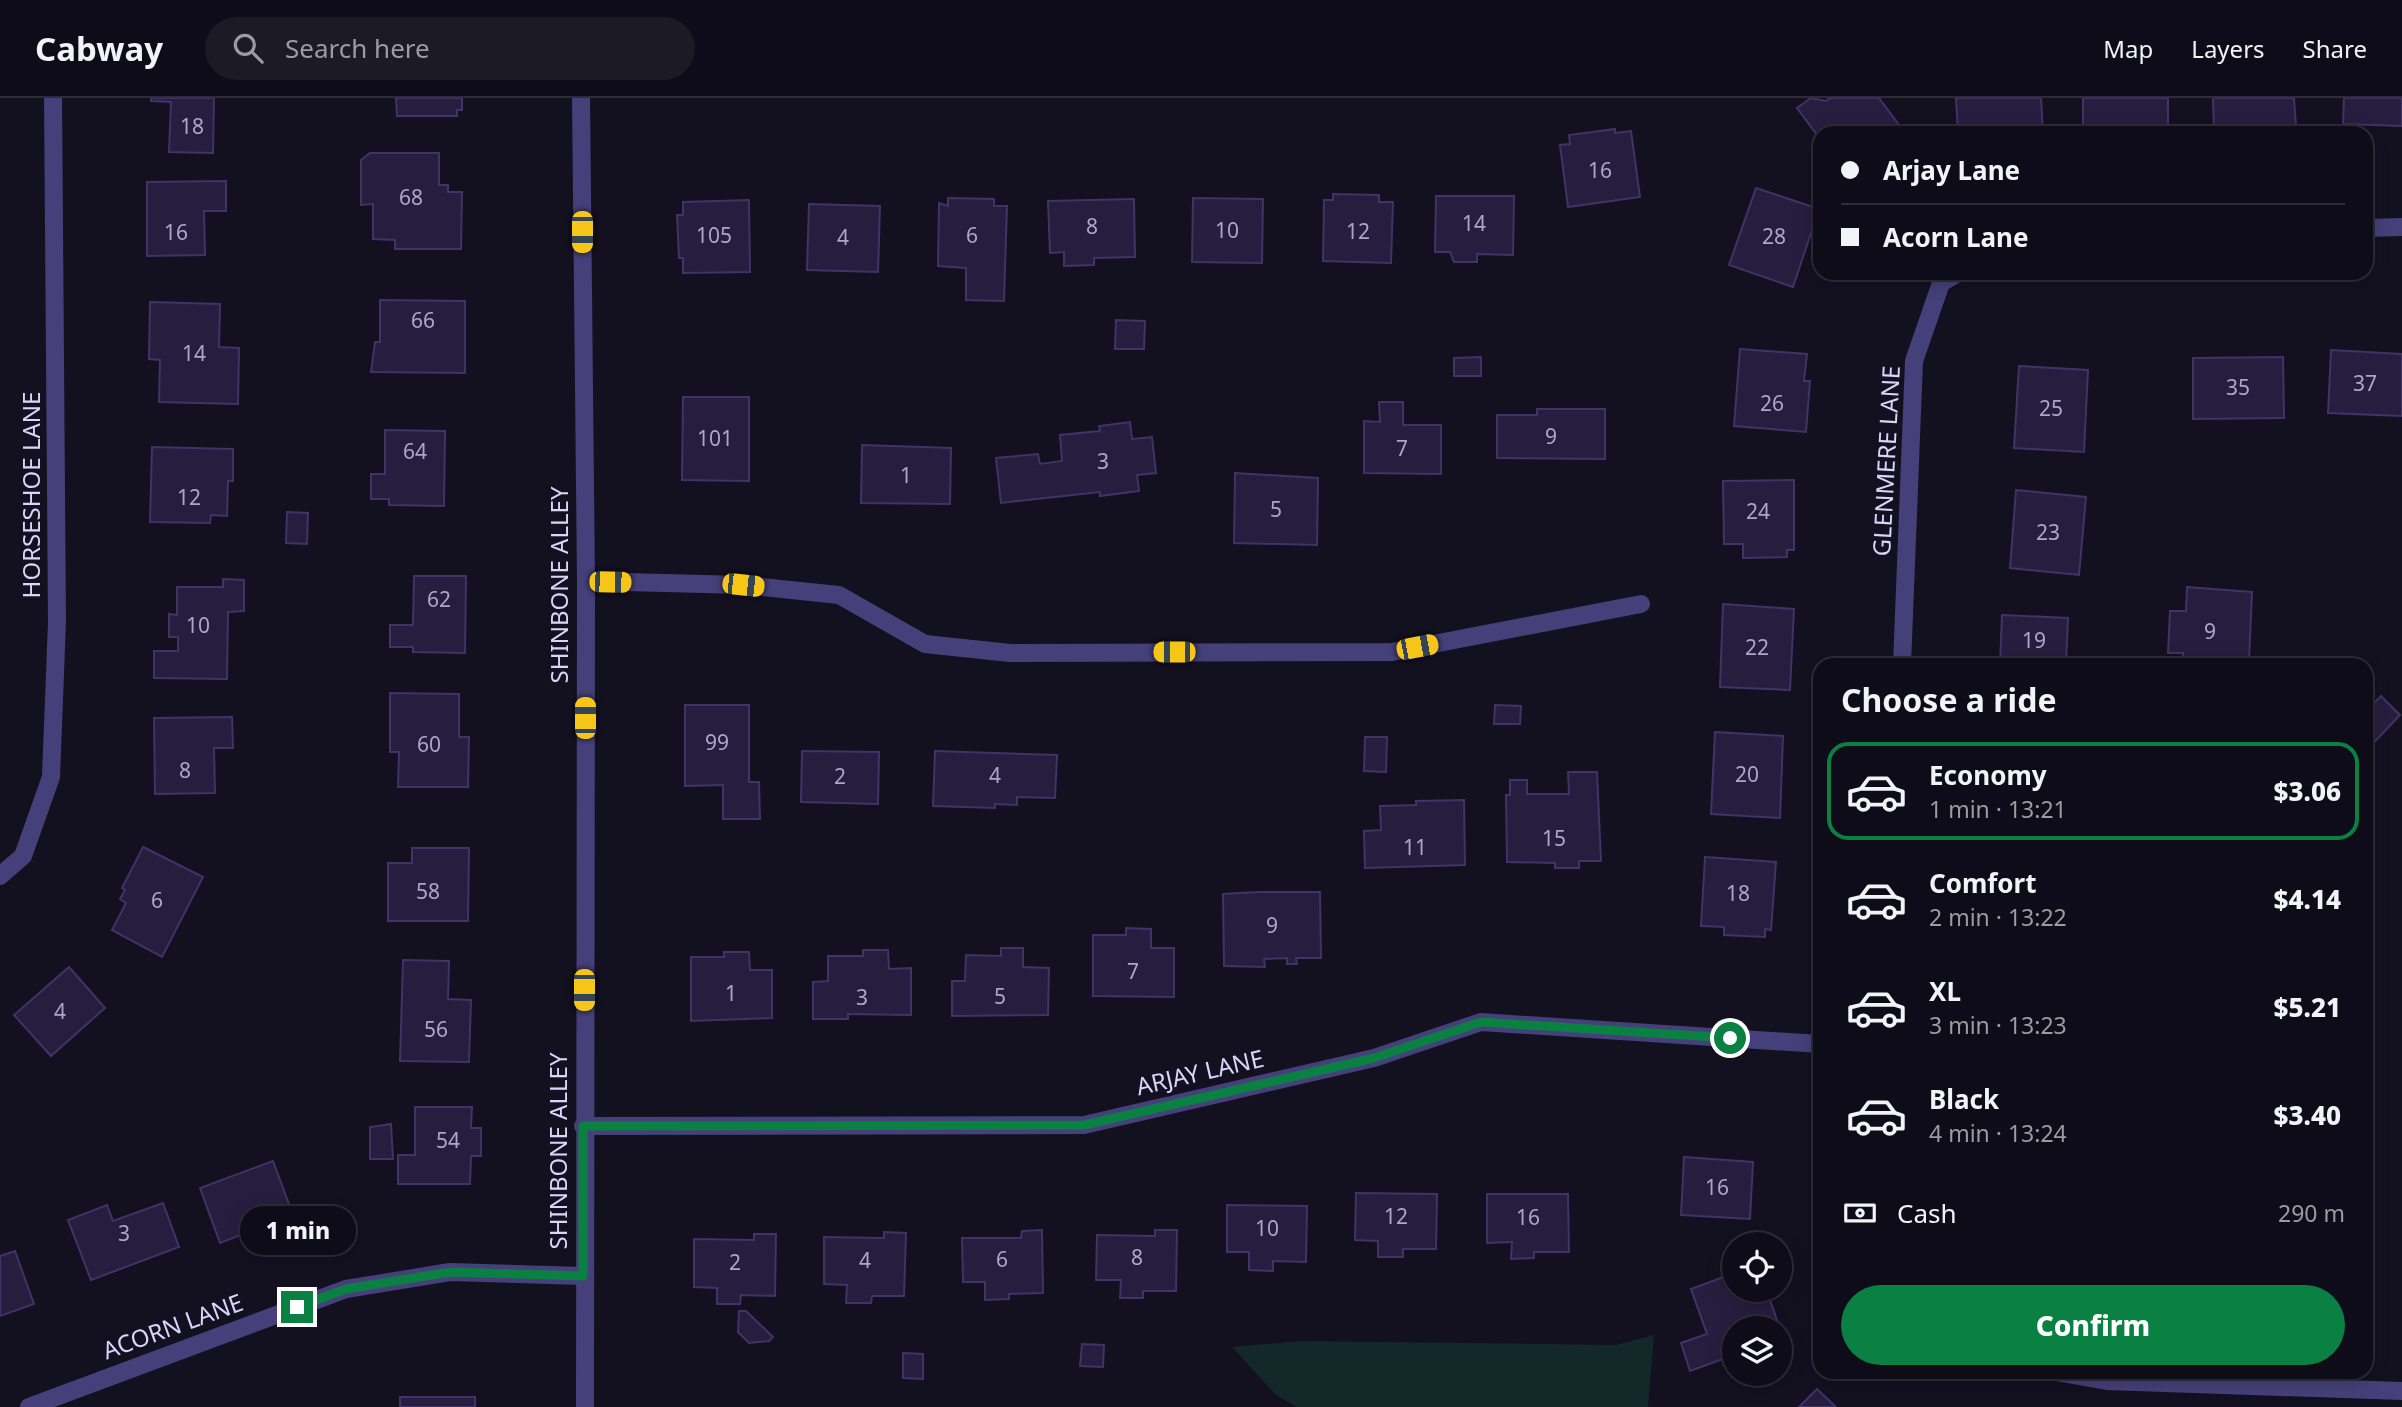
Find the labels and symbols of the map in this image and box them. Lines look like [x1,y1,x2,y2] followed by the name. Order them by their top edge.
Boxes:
[180,112,204,140] house number: 18
[1588,156,1612,184] house number: 16
[399,183,423,211] house number: 68
[1462,209,1486,237] house number: 14
[572,211,593,253] car
[1086,212,1098,240] house number: 8
[1215,216,1239,244] house number: 10
[1346,217,1370,245] house number: 12
[164,218,188,246] house number: 16
[696,221,732,249] house number: 105
[966,221,978,249] house number: 6
[1762,222,1786,250] house number: 28
[837,223,849,251] house number: 4
[411,306,435,334] house number: 66
[182,339,206,367] house number: 14
[1864,365,1907,557] street label: GLENMERE LANE
[2353,369,2377,397] house number: 37
[2226,373,2250,401] house number: 35
[1760,389,1784,417] house number: 26
[14,392,47,598] street label: HORSESHOE LANE
[2039,394,2063,422] house number: 25
[1545,422,1557,450] house number: 9
[697,424,733,452] house number: 101
[1396,434,1408,462] house number: 7
[403,437,427,465] house number: 64
[1097,447,1109,475] house number: 3
[900,461,912,489] house number: 1
[177,483,201,511] house number: 12
[542,486,575,683] street label: SHINBONE ALLEY
[1270,495,1282,523] house number: 5
[1746,497,1770,525] house number: 24
[2036,518,2060,546] house number: 23
[589,571,632,593] car
[722,572,765,598] car
[427,585,451,613] house number: 62
[186,611,210,639] house number: 10
[2204,617,2216,645] house number: 9
[2022,626,2046,654] house number: 19
[1395,633,1440,661] car
[1745,633,1769,661] house number: 22
[1154,642,1196,663] car
[575,697,596,739] car
[705,728,729,756] house number: 99
[417,730,441,758] house number: 60
[179,756,191,784] house number: 8
[1735,760,1759,788] house number: 20
[989,761,1001,789] house number: 4
[834,762,846,790] house number: 2
[1542,824,1566,852] house number: 15
[1403,833,1427,861] house number: 11
[416,877,440,905] house number: 58
[1726,879,1750,907] house number: 18
[151,886,163,914] house number: 6
[1266,911,1278,939] house number: 9
[1127,957,1139,985] house number: 7
[574,969,595,1011] car
[725,979,737,1007] house number: 1
[994,982,1006,1010] house number: 5
[856,983,868,1011] house number: 3
[54,997,66,1025] house number: 4
[424,1015,448,1043] house number: 56
[1714,1022,1746,1054] route start
[1133,1041,1267,1102] street label: ARJAY LANE
[541,1052,574,1249] street label: SHINBONE ALLEY
[436,1126,460,1154] house number: 54
[1705,1173,1729,1201] house number: 16
[1384,1202,1408,1230] house number: 12
[1516,1203,1540,1231] house number: 16
[239,1206,355,1254] callout: 1 min
[1255,1214,1279,1242] house number: 10
[118,1219,130,1247] house number: 3
[1131,1243,1143,1271] house number: 8
[996,1245,1008,1273] house number: 6
[859,1246,871,1274] house number: 4
[729,1248,741,1276] house number: 2
[98,1285,247,1366] street label: ACORN LANE
[281,1291,313,1323] route end

